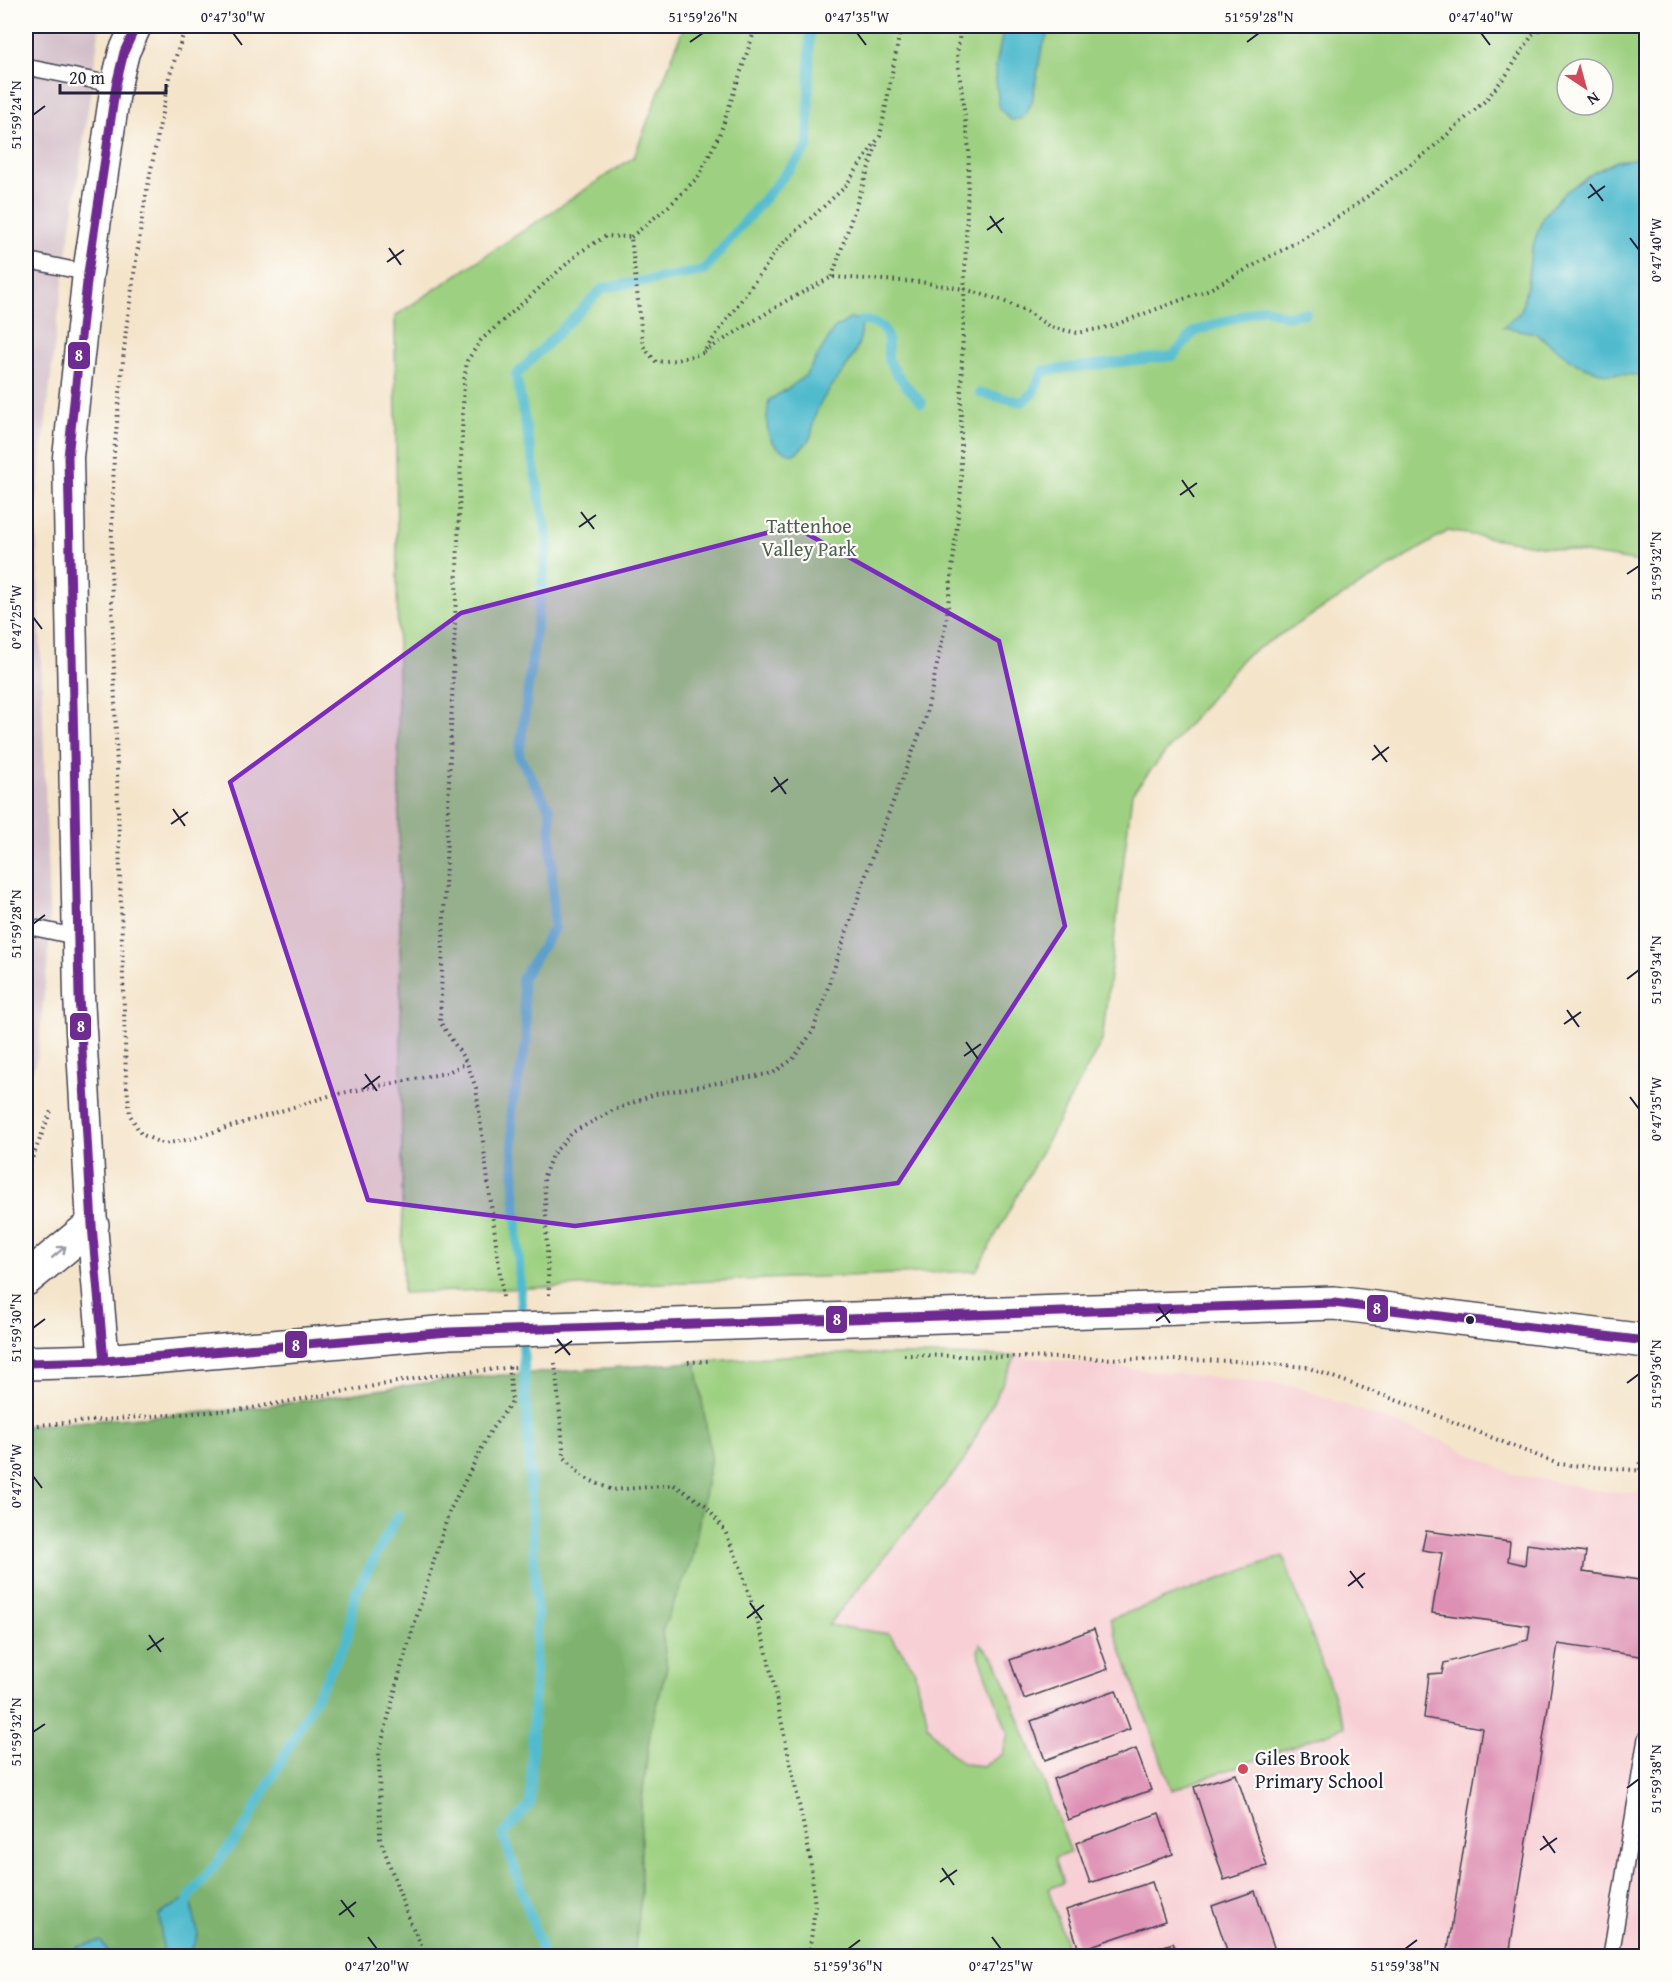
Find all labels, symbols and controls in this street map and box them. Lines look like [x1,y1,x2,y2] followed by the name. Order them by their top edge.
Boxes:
[201,6,266,27] text: 0°47'30"W
[669,6,738,27] text: 51°59'26"N
[825,6,890,27] text: 0°47'35"W
[1225,6,1294,27] text: 51°59'28"N
[1449,6,1514,27] text: 0°47'40"W
[60,57,166,95] scale bar
[1555,57,1615,117] north arrow
[69,64,105,91] text: 20 m
[5,80,26,149] text: 51°59'24"N
[1582,86,1605,112] text: N
[1645,217,1666,282] text: 0°47'40"W
[67,341,91,370] line badge: 8
[75,343,83,367] text: 8
[762,511,857,563] park label: Tattenhoe Valley Park
[1645,531,1666,600] text: 51°59'32"N
[5,584,26,649] text: 0°47'25"W
[5,889,26,958] text: 51°59'28"N
[1645,935,1666,1004] text: 51°59'34"N
[69,1012,92,1041] line badge: 8
[77,1014,85,1038] text: 8
[1645,1076,1666,1141] text: 0°47'35"W
[51,1246,67,1259] one-way arrow
[5,1293,26,1362] text: 51°59'30"N
[1366,1294,1389,1323] line badge: 8
[1373,1296,1381,1320] text: 8
[825,1305,848,1334] line badge: 8
[833,1307,841,1331] text: 8
[1464,1314,1476,1326] unlabelled marker
[284,1330,308,1359] line badge: 8
[292,1333,300,1357] text: 8
[1645,1339,1666,1408] text: 51°59'36"N
[5,1443,26,1508] text: 0°47'20"W
[5,1697,26,1766] text: 51°59'32"N
[1255,1743,1384,1795] place label: Giles Brook Primary School
[1645,1744,1666,1813] text: 51°59'38"N
[1236,1762,1250,1776] marker: Giles Brook Primary School
[345,1955,410,1976] text: 0°47'20"W
[814,1955,883,1976] text: 51°59'36"N
[969,1955,1034,1976] text: 0°47'25"W
[1371,1955,1440,1976] text: 51°59'38"N

